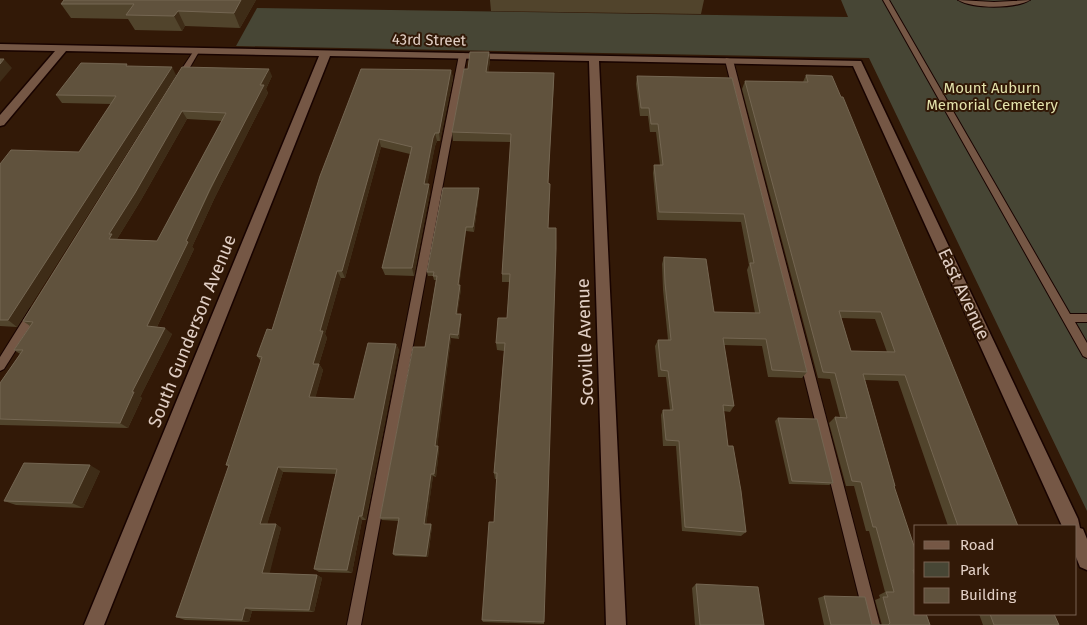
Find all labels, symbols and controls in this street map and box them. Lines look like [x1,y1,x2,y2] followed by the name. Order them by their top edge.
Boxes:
[392,30,467,50] street label: 43rd Street
[926,79,1058,114] park label: Mount Auburn Memorial Cemetery
[143,231,241,431] street label: South Gunderson Avenue
[933,245,995,343] street label: East Avenue
[572,278,598,406] street label: Scoville Avenue
[914,525,1077,615] legend
[960,536,995,554] text: Road
[960,561,990,579] text: Park
[960,586,1016,604] text: Building

